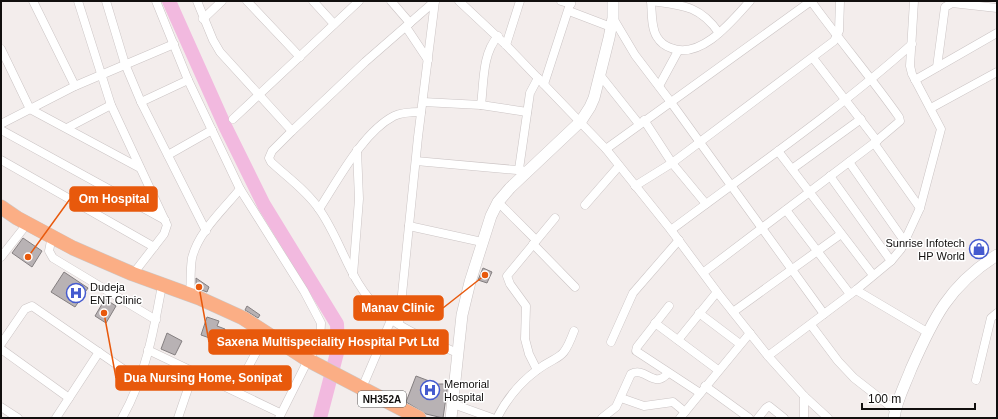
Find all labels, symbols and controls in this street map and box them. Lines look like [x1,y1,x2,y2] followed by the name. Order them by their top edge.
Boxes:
[70,187,157,211] callout: Om Hospital
[79,192,149,206] text: Om Hospital
[886,237,965,262] place label: Sunrise Infotech HP World
[968,238,990,260] shop icon: Sunrise Infotech HP World
[90,281,142,306] place label: Dudeja ENT Clinic
[65,282,87,304] hospital icon: Dudeja ENT Clinic
[354,296,443,320] callout: Manav Clinic
[361,301,435,315] text: Manav Clinic
[209,330,448,354] callout: Saxena Multispeciality Hospital Pvt Ltd
[217,335,439,349] text: Saxena Multispeciality Hospital Pvt Ltd
[116,366,291,390] callout: Dua Nursing Home, Sonipat
[124,371,282,385] text: Dua Nursing Home, Sonipat
[444,378,489,403] place label: Memorial Hospital
[419,379,441,401] hospital icon: Memorial Hospital
[862,385,975,411] scale bar
[358,391,406,407] road number: NH352A
[868,392,901,406] text: 100 m

